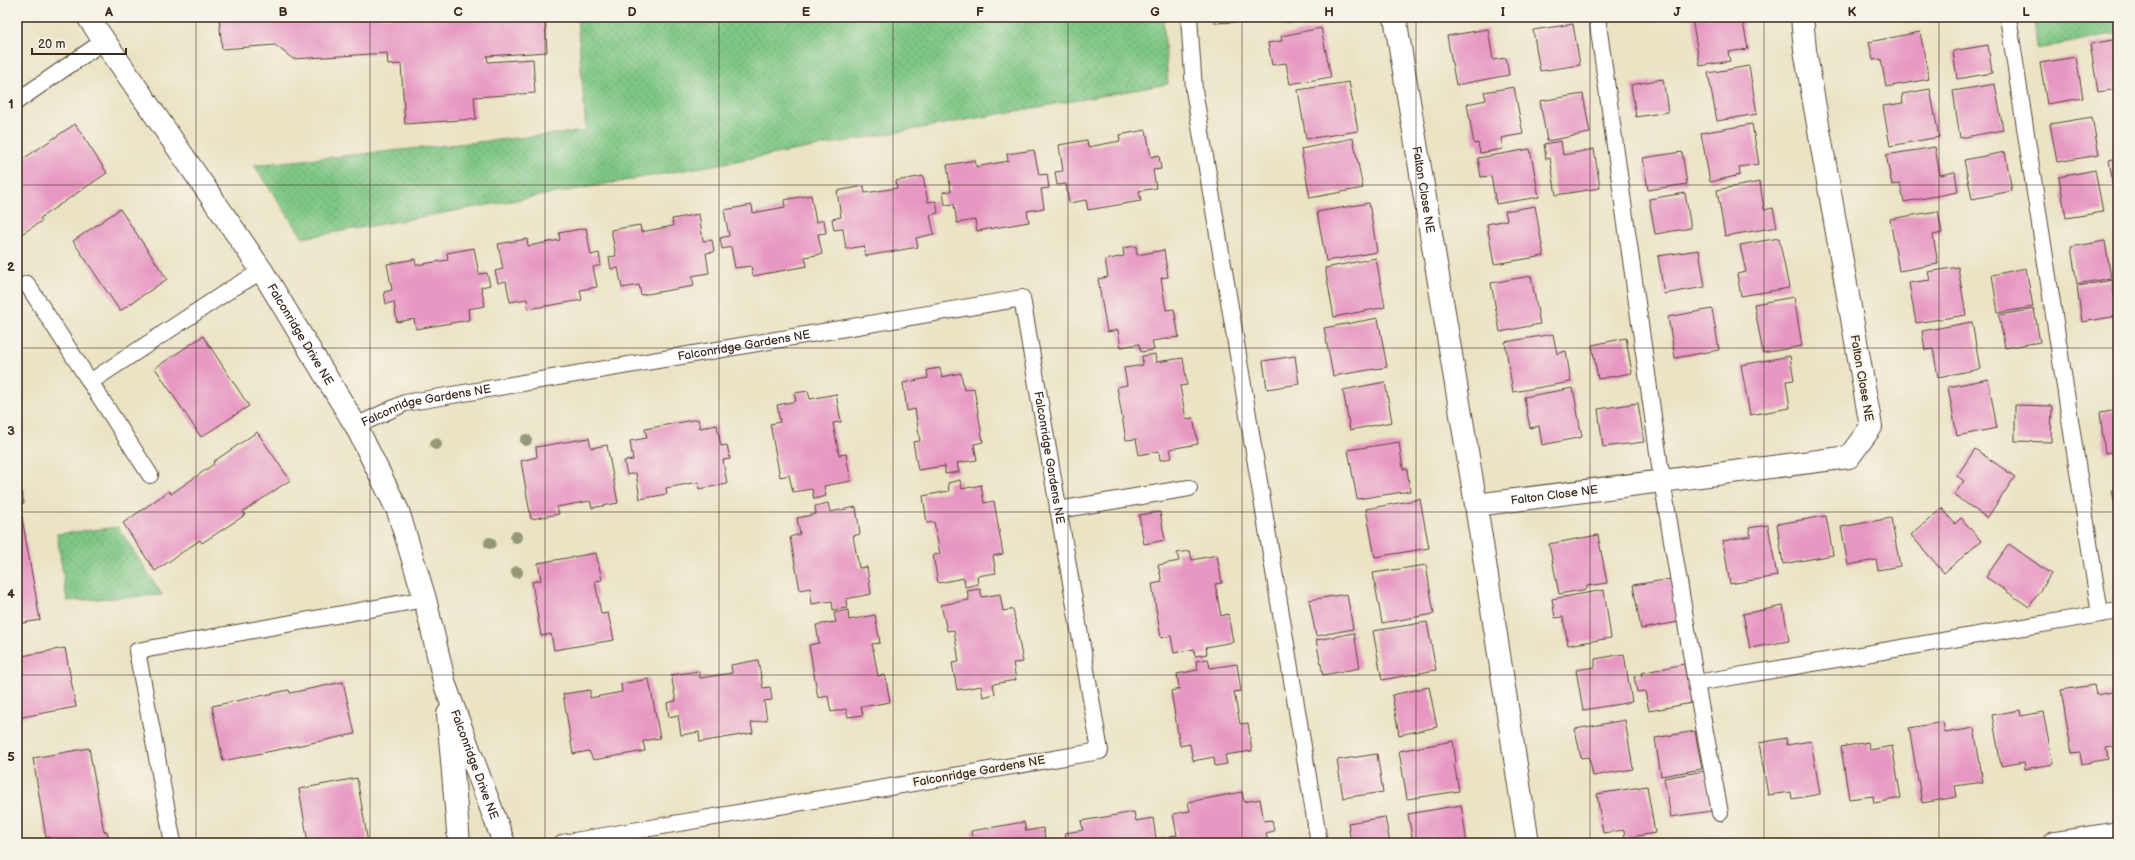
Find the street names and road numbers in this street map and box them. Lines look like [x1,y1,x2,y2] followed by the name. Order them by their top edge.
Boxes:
[1409,145,1438,234] street label: Falton Close NE
[264,281,337,388] street label: Falconridge Drive NE
[677,327,812,364] street label: Falconridge Gardens NE
[1847,334,1877,423] street label: Falton Close NE
[359,381,492,430] street label: Falconridge Gardens NE
[1030,390,1068,525] street label: Falconridge Gardens NE
[1510,482,1599,508] street label: Falton Close NE
[447,708,502,822] street label: Falconridge Drive NE
[912,752,1047,791] street label: Falconridge Gardens NE

